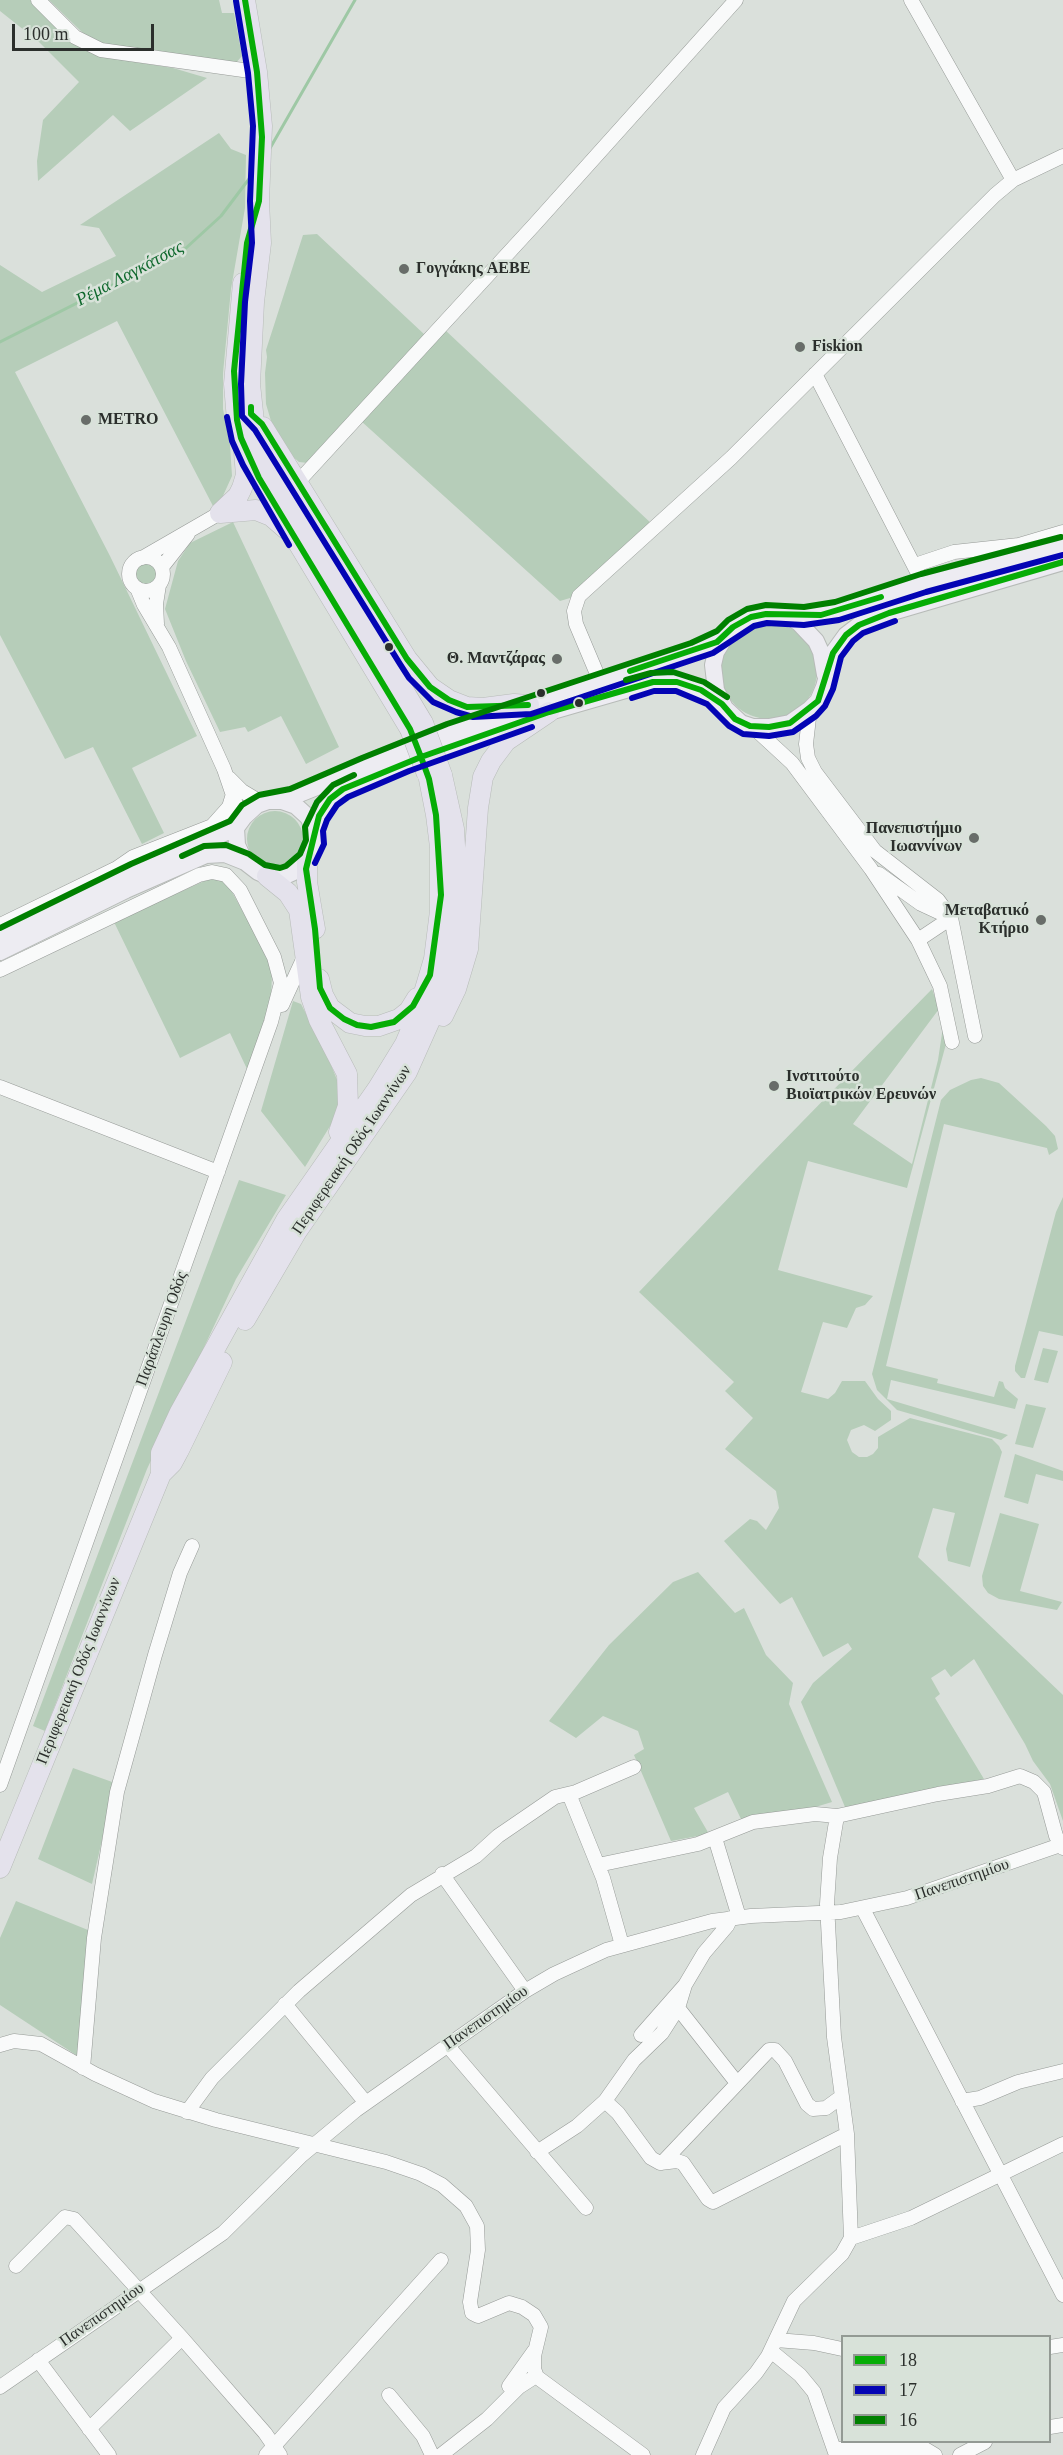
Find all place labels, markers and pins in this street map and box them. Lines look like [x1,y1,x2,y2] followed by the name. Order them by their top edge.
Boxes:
[416,259,530,279] place label: Γογγάκης ΑΕΒΕ
[397,262,411,276] marker: Γογγάκης ΑΕΒΕ
[812,337,863,357] place label: Fiskion
[793,340,807,354] marker: Fiskion
[98,410,158,430] place label: METRO
[79,413,93,427] marker: METRO
[383,641,395,653] unlabelled marker
[447,649,545,669] place label: Θ. Μαντζάρας
[550,652,564,666] marker: Θ. Μαντζάρας
[535,687,547,699] unlabelled marker
[573,697,585,709] unlabelled marker
[866,819,962,857] place label: Πανεπιστήμιο Ιωαννίνων
[967,831,981,845] marker: Πανεπιστήμιο Ιωαννίνων
[945,901,1029,939] place label: Μεταβατικό Κτήριο
[1034,913,1048,927] marker: Μεταβατικό Κτήριο
[786,1067,936,1105] place label: Ινστιτούτο Βιοϊατρικών Ερευνών
[767,1079,781,1093] marker: Ινστιτούτο Βιοϊατρικών Ερευνών

